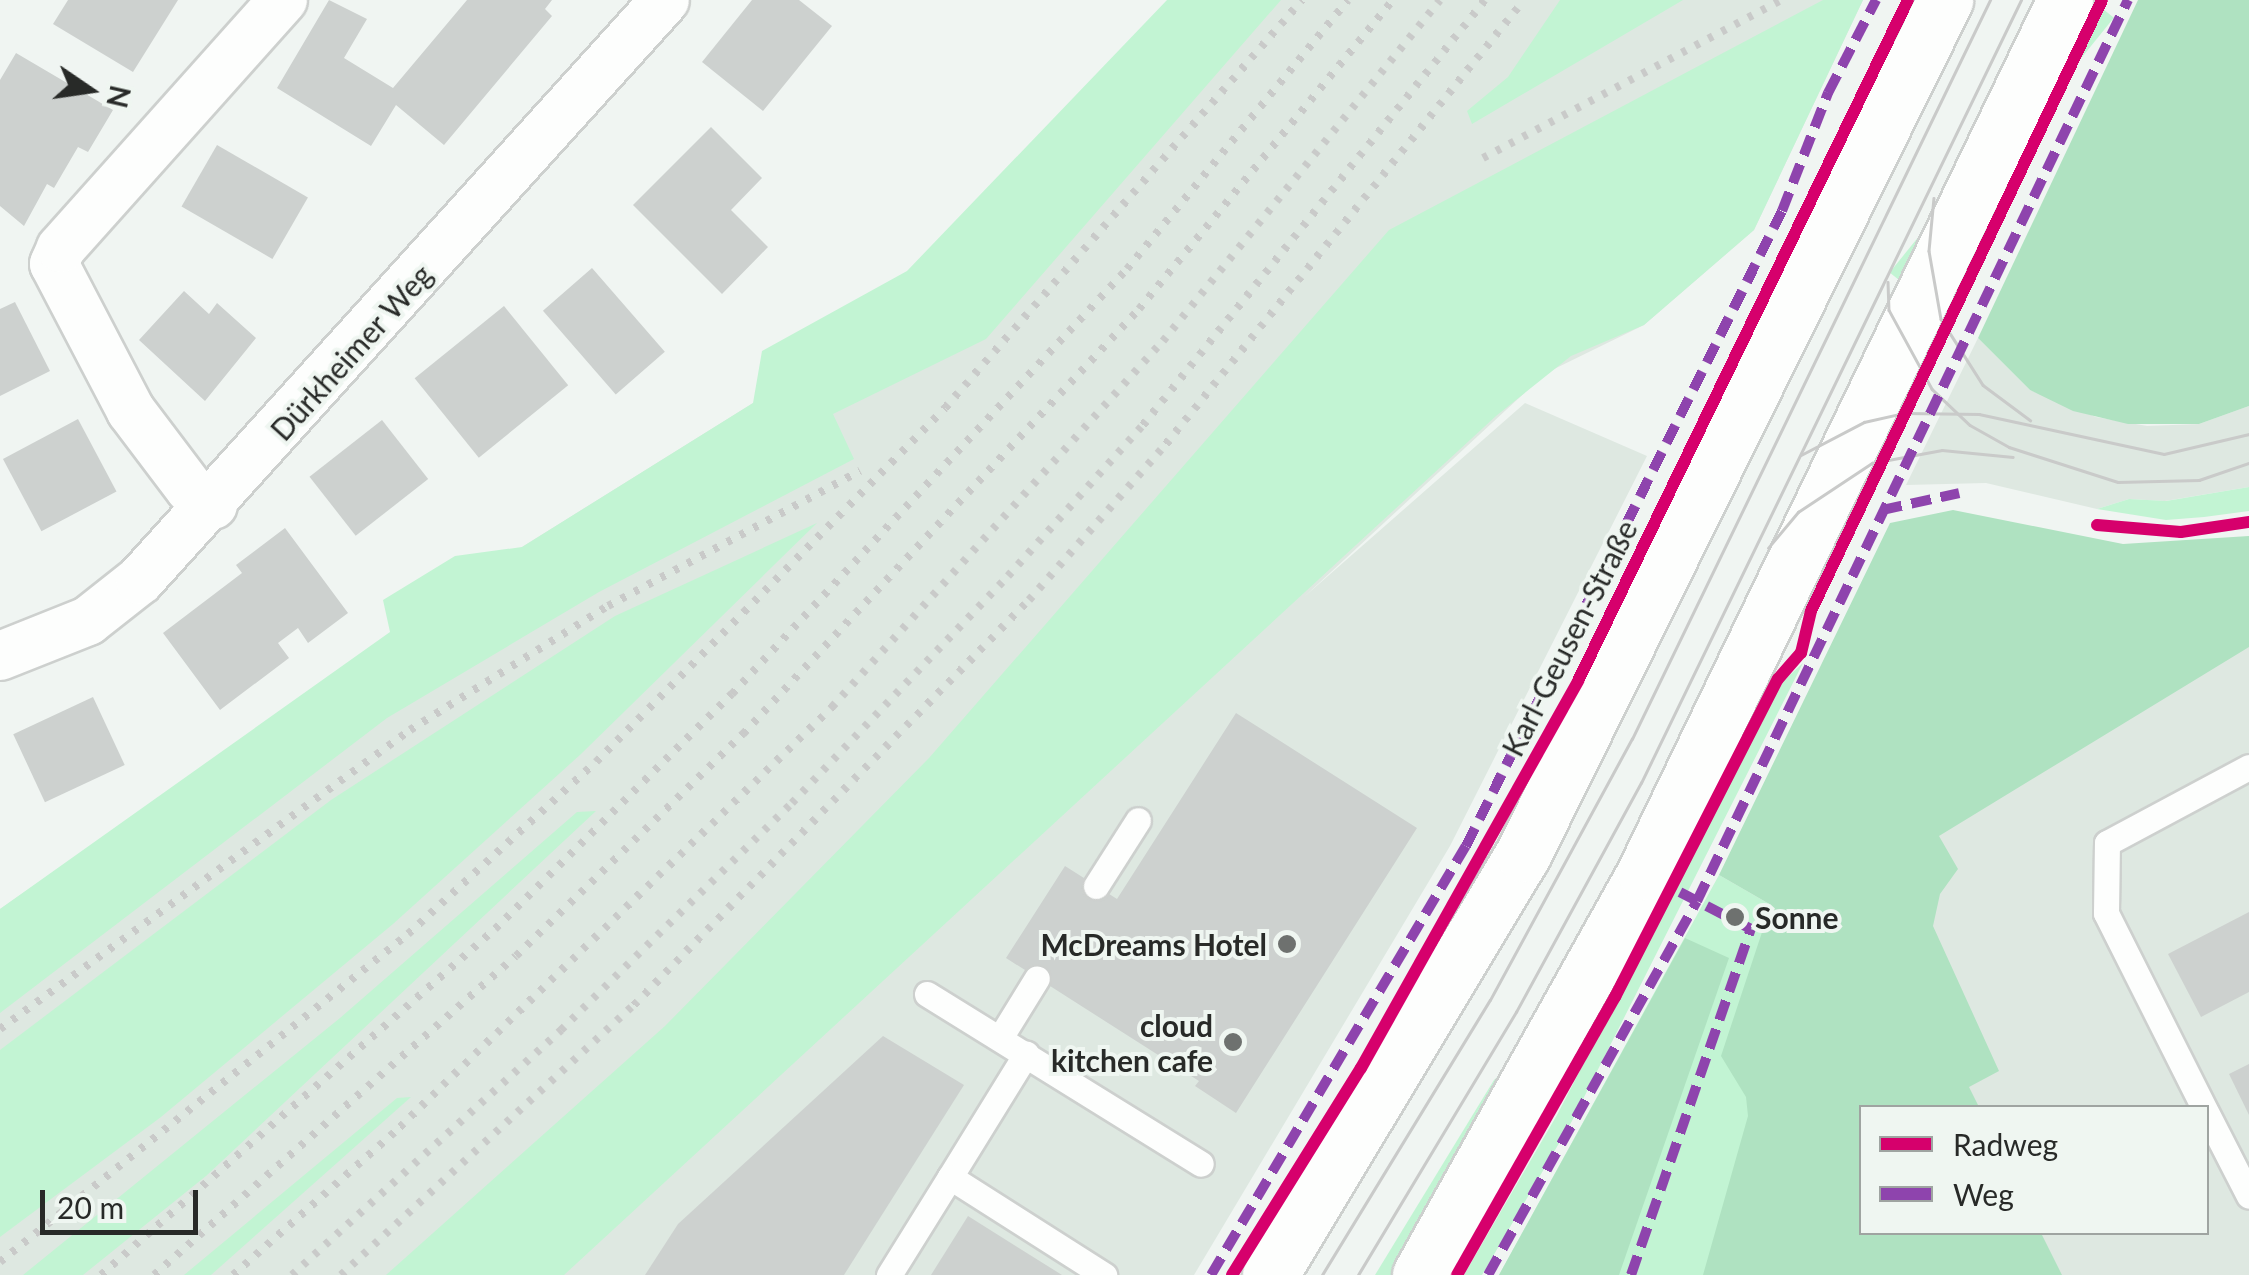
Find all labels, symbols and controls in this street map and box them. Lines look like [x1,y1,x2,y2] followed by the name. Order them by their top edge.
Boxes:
[40,40,140,140] north arrow
[100,82,138,111] text: N
[262,256,440,448] street label: Dürkheimer Weg
[1494,514,1644,762] street label: Karl-Geusen-Straße
[1755,899,1839,935] place label: Sonne
[1724,906,1746,928] marker: Sonne
[1040,926,1267,962] place label: McDreams Hotel
[1276,933,1298,955] marker: McDreams Hotel
[1051,1007,1213,1078] place label: cloud kitchen cafe
[1222,1031,1244,1053] marker: cloud kitchen cafe
[1859,1105,2209,1235] legend
[1953,1126,2058,1162] text: Radweg
[45,1170,202,1232] scale bar
[1953,1176,2014,1212] text: Weg
[57,1189,124,1225] text: 20 m

